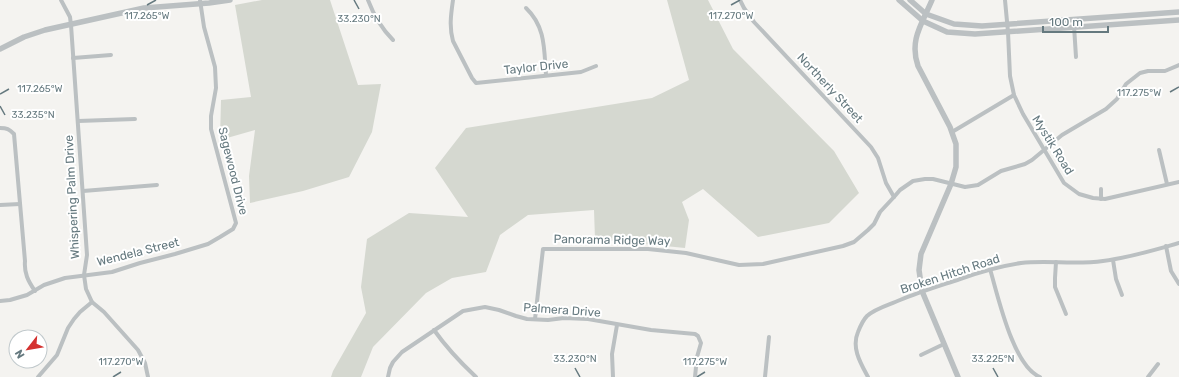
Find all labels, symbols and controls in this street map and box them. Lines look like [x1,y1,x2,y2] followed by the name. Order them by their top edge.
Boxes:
[1043,8,1108,34] scale bar
[124,10,170,22] text: 117.265°W
[709,10,753,22] text: 117.270°W
[337,13,381,25] text: 33.230°N
[1049,15,1083,29] text: 100 m
[794,50,866,126] street label: Northerly Street
[503,57,569,77] street label: Taylor Drive
[17,83,63,95] text: 117.265°W
[1117,87,1161,99] text: 117.275°W
[11,109,55,121] text: 33.235°N
[1029,113,1077,177] street label: Mystik Road
[215,126,251,217] street label: Sagewood Drive
[62,134,82,259] street label: Whispering Palm Drive
[554,232,671,248] street label: Panorama Ridge Way
[95,235,181,269] street label: Wendela Street
[899,251,1001,297] street label: Broken Hitch Road
[523,300,601,320] street label: Palmera Drive
[8,329,48,369] north arrow
[12,347,27,361] text: N
[553,353,597,365] text: 33.230°N
[971,353,1015,365] text: 33.225°N
[99,356,143,368] text: 117.270°W
[683,356,727,368] text: 117.275°W

